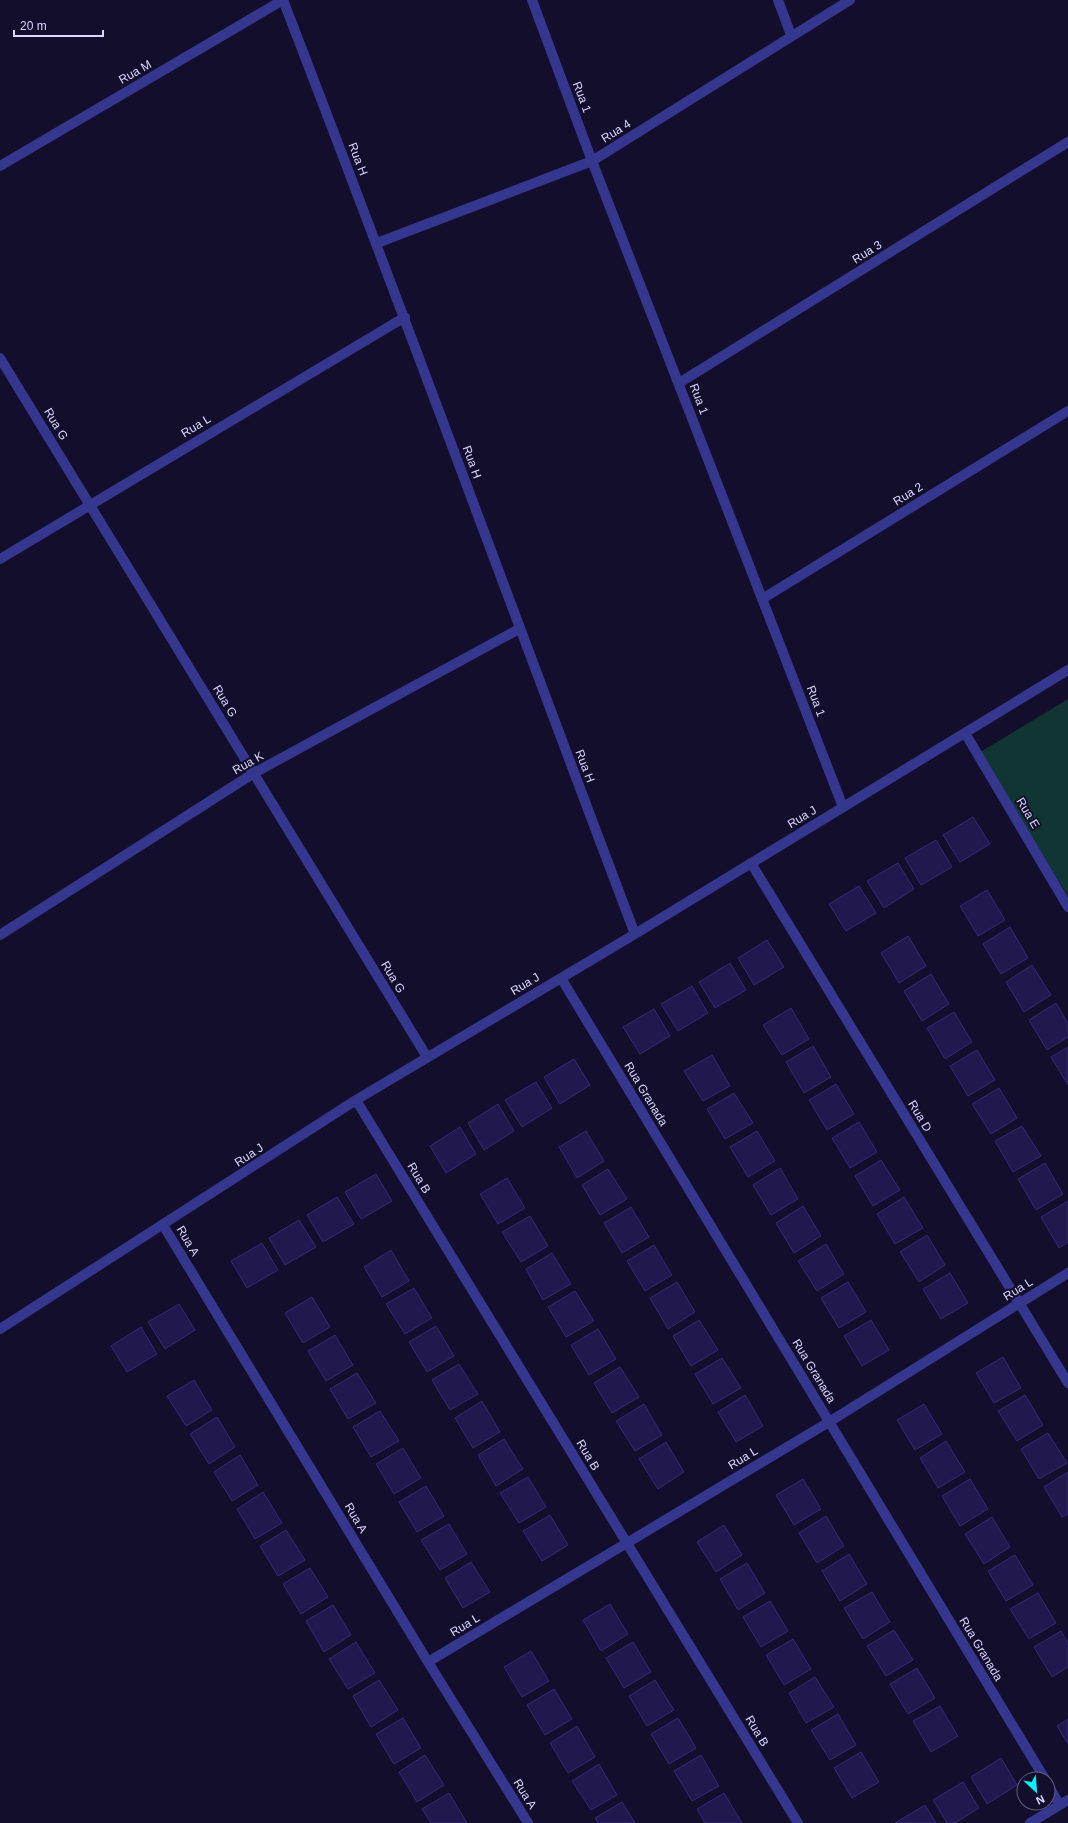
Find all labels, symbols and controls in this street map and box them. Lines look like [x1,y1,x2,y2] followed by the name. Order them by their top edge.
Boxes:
[14,12,103,38] scale bar
[20,19,47,33] text: 20 m
[116,57,154,87] street label: Rua M
[570,80,594,115] street label: Rua 1
[599,116,634,145] street label: Rua 4
[345,141,371,177] street label: Rua H
[850,237,885,266] street label: Rua 3
[687,382,711,417] street label: Rua 1
[41,406,71,442] street label: Rua G
[179,412,214,440] street label: Rua L
[460,444,484,480] street label: Rua H
[891,479,926,508] street label: Rua 2
[210,683,240,719] street label: Rua G
[804,684,828,719] street label: Rua 1
[572,748,598,784] street label: Rua H
[230,749,266,777] street label: Rua K
[1013,795,1043,831] street label: Rua E
[785,803,819,831] street label: Rua J
[378,959,408,995] street label: Rua G
[508,970,542,998] street label: Rua J
[621,1060,671,1129] street label: Rua Granada
[905,1098,935,1134] street label: Rua D
[232,1141,266,1169] street label: Rua J
[404,1160,434,1196] street label: Rua B
[174,1223,202,1259] street label: Rua A
[1001,1274,1036,1303] street label: Rua L
[789,1337,839,1406] street label: Rua Granada
[573,1437,603,1473] street label: Rua B
[726,1444,761,1472] street label: Rua L
[342,1500,370,1536] street label: Rua A
[448,1611,483,1639] street label: Rua L
[956,1615,1006,1684] street label: Rua Granada
[742,1713,772,1749] street label: Rua B
[1016,1771,1056,1811] north arrow
[510,1776,540,1812] street label: Rua A
[1034,1793,1047,1807] text: N

